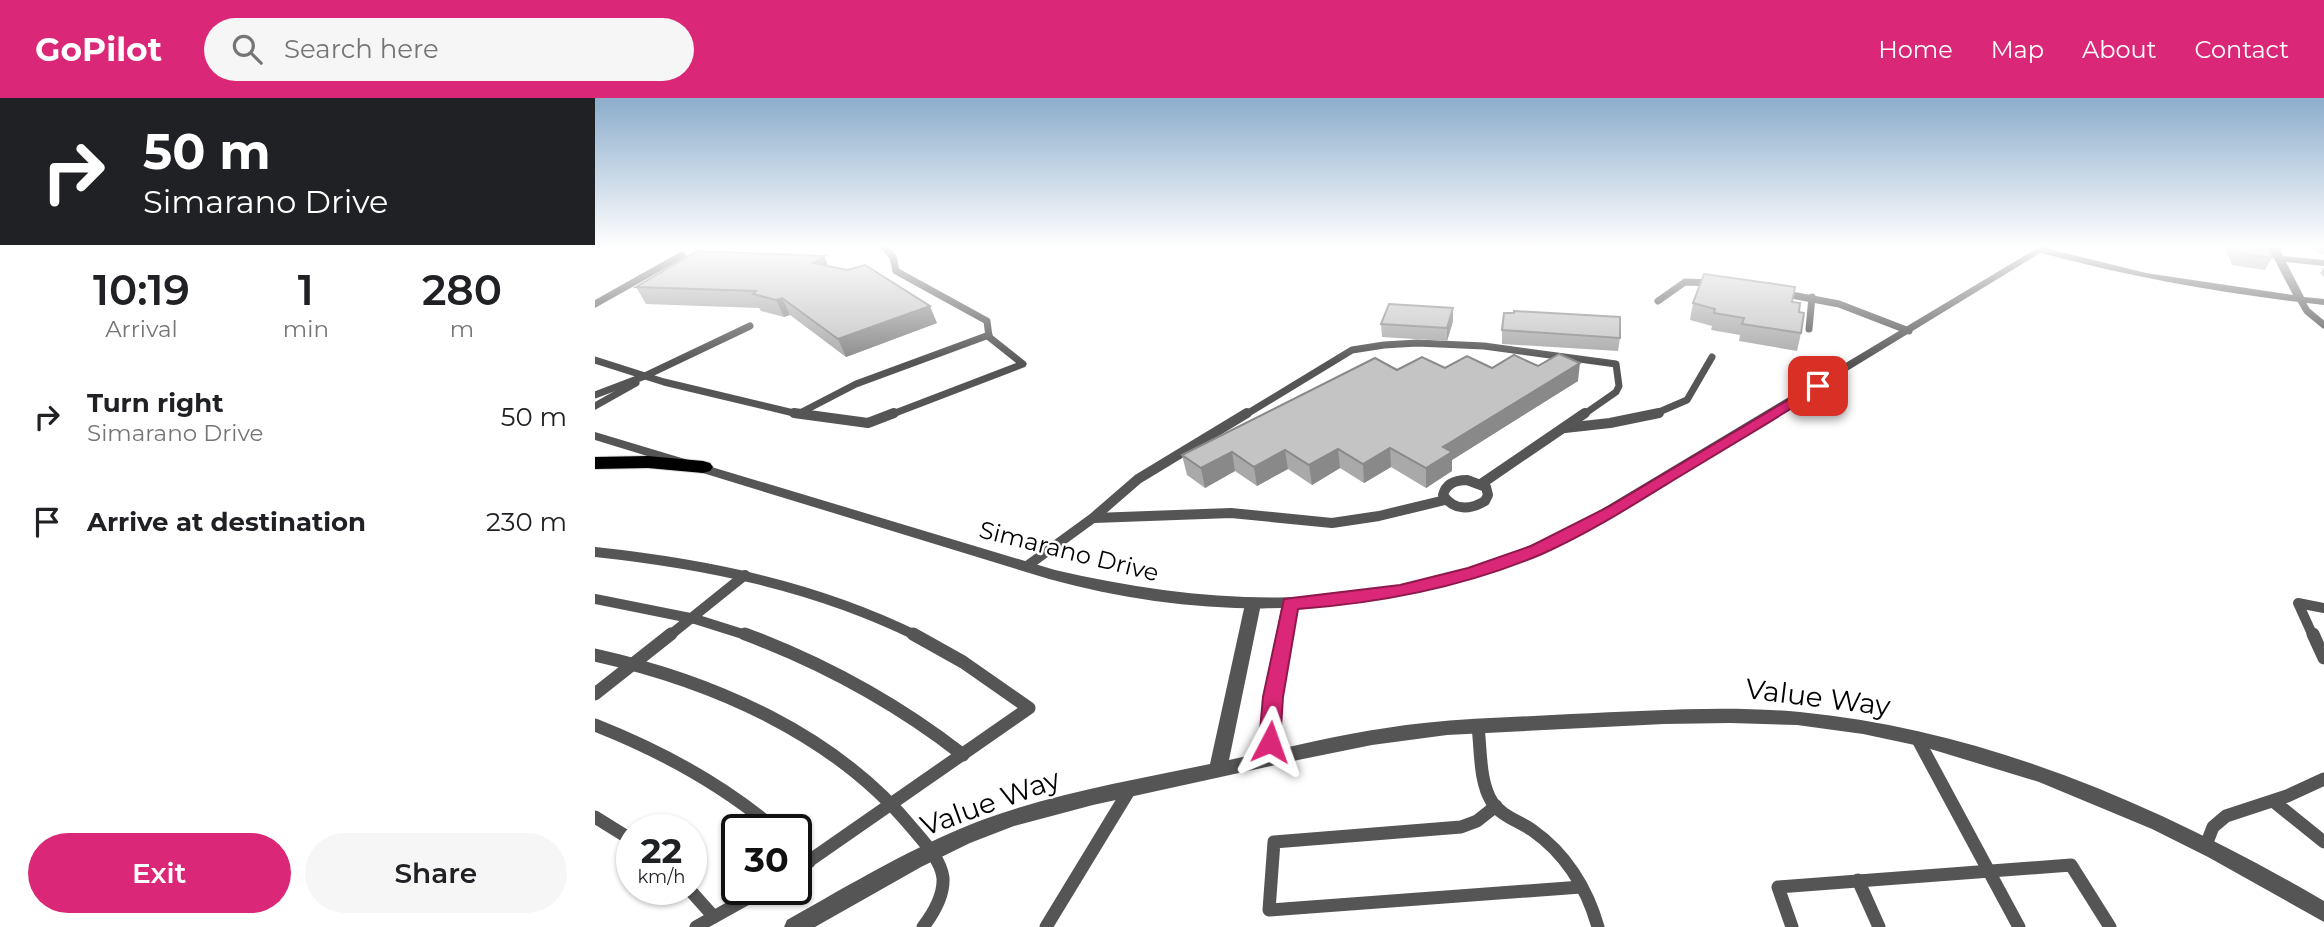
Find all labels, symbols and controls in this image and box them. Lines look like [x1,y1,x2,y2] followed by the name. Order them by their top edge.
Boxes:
[204,18,694,81] search box
[35,29,162,69] text: GoPilot
[228,30,266,68] icon: search
[284,33,439,65] text: Search here
[1878,35,1953,64] text: Home
[1991,35,2044,64] text: Map
[2082,35,2156,64] text: About
[2194,35,2289,64] text: Contact
[143,122,271,181] text: 50 m
[28,126,119,217] icon: right
[143,182,388,221] text: Simarano Drive
[93,264,190,316] text: 10:19
[298,264,314,316] text: 1
[422,264,502,316] text: 280
[105,315,178,343] text: Arrival
[283,315,329,343] text: min
[450,315,474,343] text: m
[1788,356,1848,416] pin
[1799,367,1837,405] icon: arrive
[87,387,223,419] text: Turn right
[28,398,66,436] icon: right
[501,401,567,433] text: 50 m
[87,419,263,447] text: Simarano Drive
[28,503,66,541] icon: arrive
[87,506,366,538] text: Arrive at destination
[486,506,567,538] text: 230 m
[976,515,1162,587] street label: Simarano Drive
[1744,671,1893,723] street label: Value Way
[1233,705,1307,779] position arrow
[916,761,1065,843] street label: Value Way
[721,814,812,905] speed limit sign: 30
[641,829,682,872] text: 22
[28,833,291,913] button: Exit
[305,833,567,913] button: Share
[637,866,686,888] text: km/h

